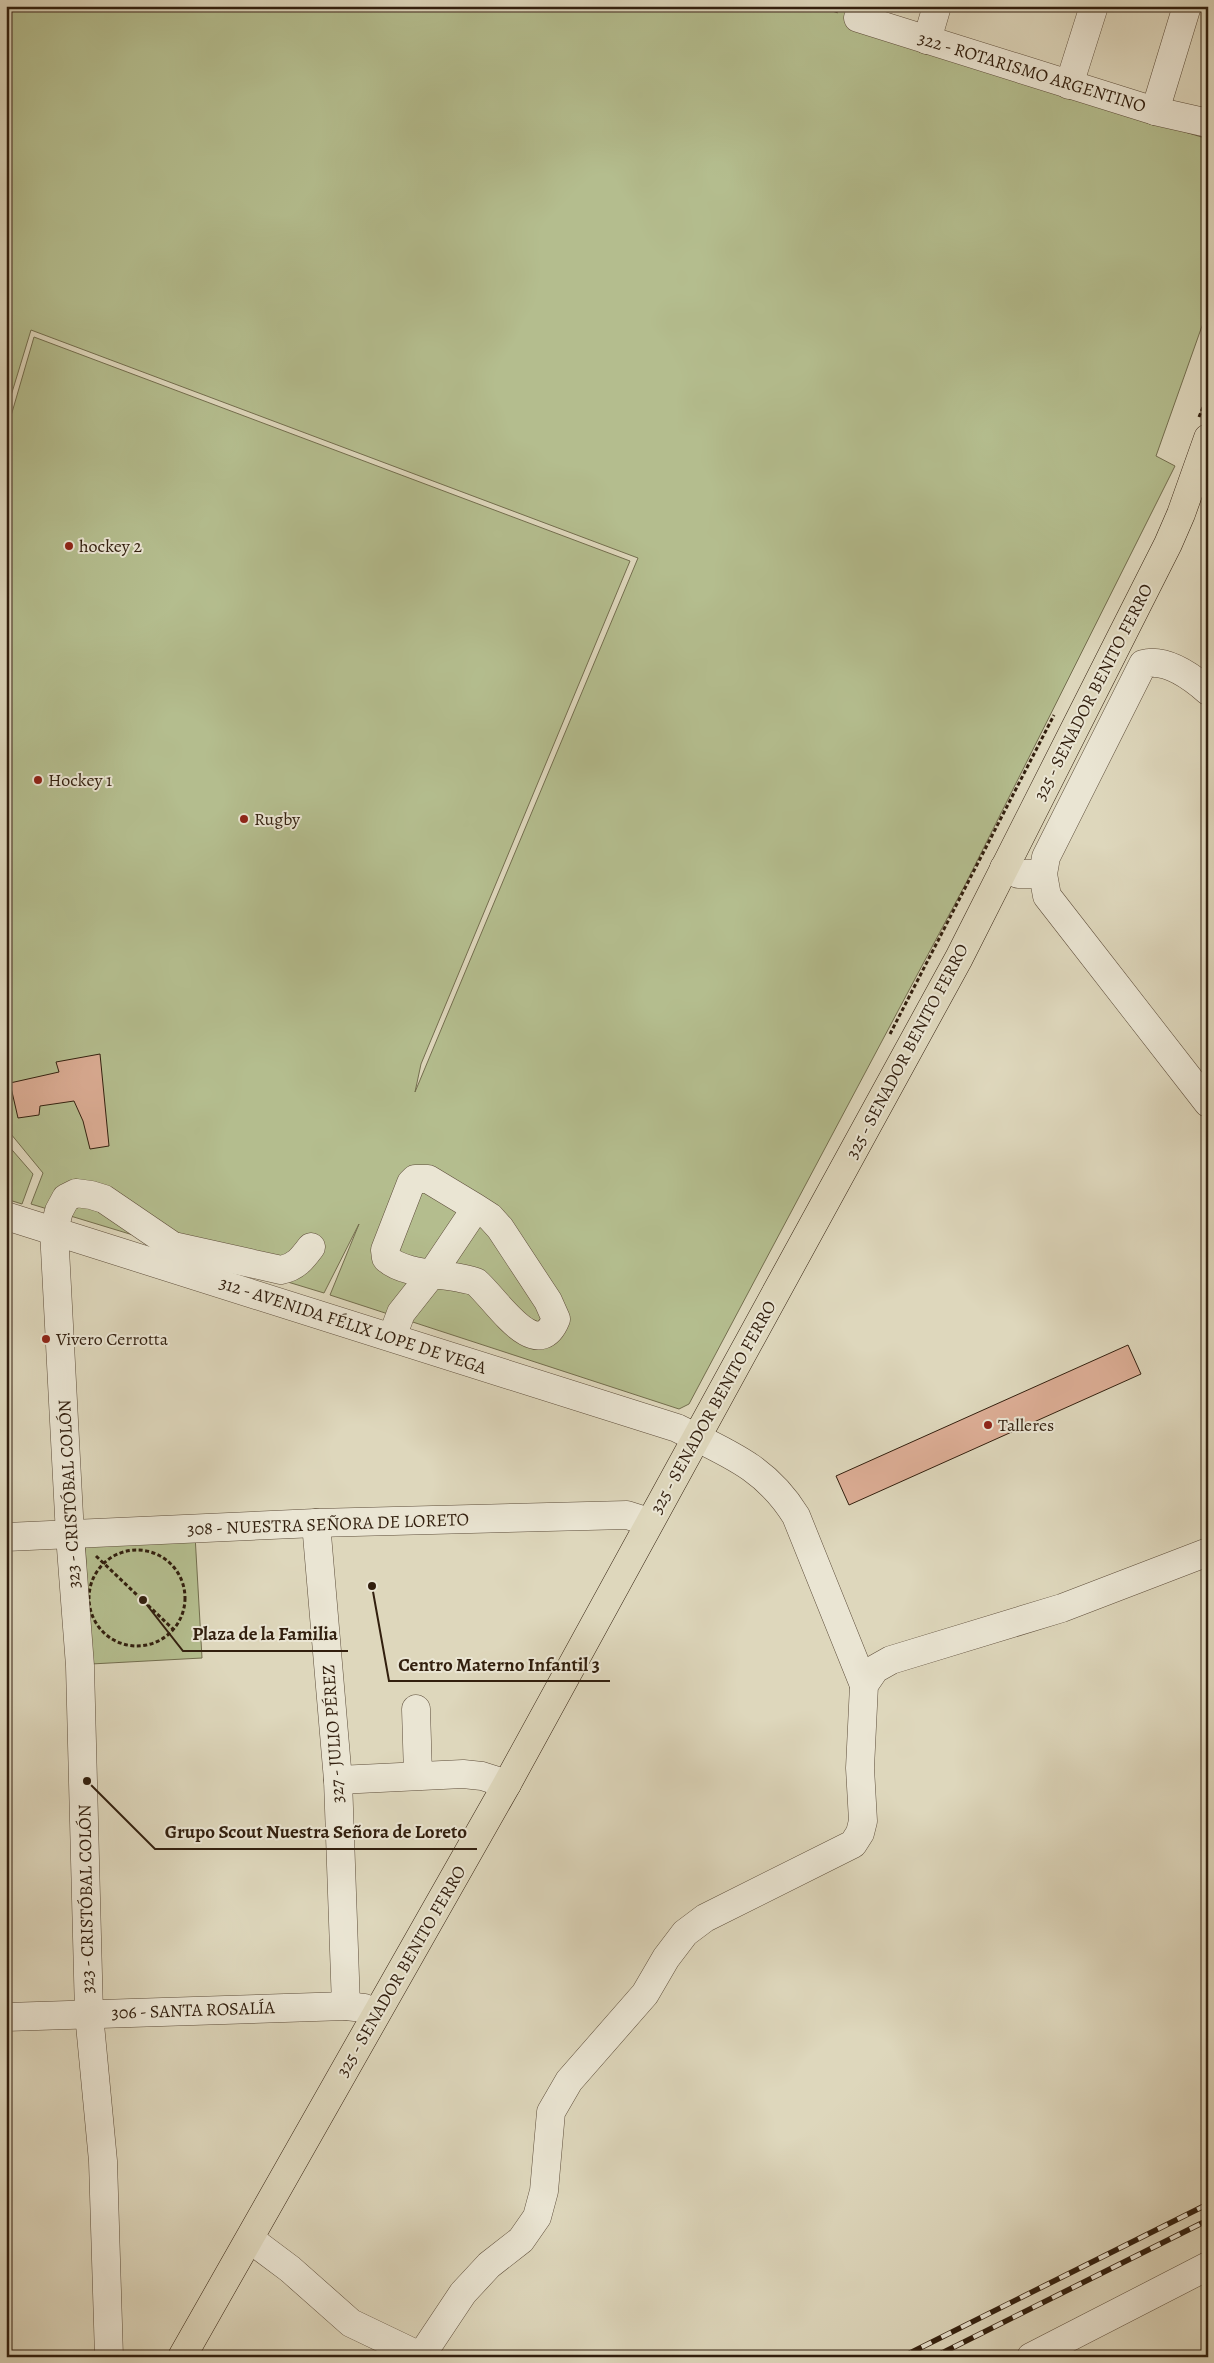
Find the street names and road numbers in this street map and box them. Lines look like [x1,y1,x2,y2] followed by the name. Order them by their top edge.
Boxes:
[915,26,1149,118] street label: 322 - ROTARISMO ARGENTINO
[1028,579,1158,805] street label: 325 - SENADOR BENITO FERRO
[840,939,974,1163] street label: 325 - SENADOR BENITO FERRO
[216,1270,490,1380] street label: 312 - AVENIDA FÉLIX LOPE DE VEGA
[644,1296,782,1518] street label: 325 - SENADOR BENITO FERRO
[52,1399,86,1589] street label: 323 - CRISTÓBAL COLÓN
[187,1507,469,1541] street label: 308 - NUESTRA SEÑORA DE LORETO
[316,1664,350,1804] street label: 327 - JULIO PÉREZ
[72,1804,100,1994] street label: 323 - CRISTÓBAL COLÓN
[331,1861,471,2081] street label: 325 - SENADOR BENITO FERRO
[111,1995,276,2025] street label: 306 - SANTA ROSALÍA

